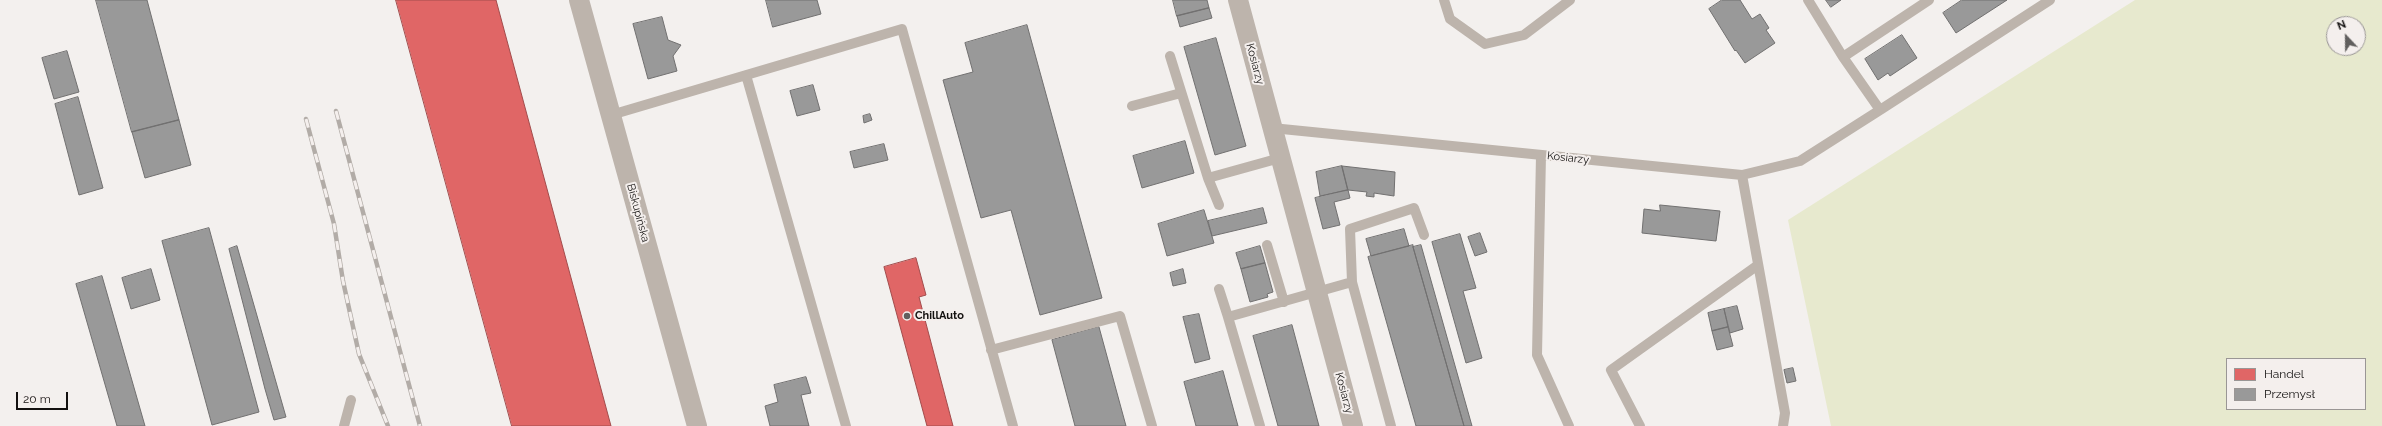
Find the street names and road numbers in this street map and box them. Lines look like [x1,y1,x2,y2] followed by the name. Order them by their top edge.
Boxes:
[1243,42,1267,86] street label: Kosiarzy
[1546,149,1590,167] street label: Kosiarzy
[624,182,652,244] street label: Biskupińska
[1332,371,1356,415] street label: Kosiarzy

